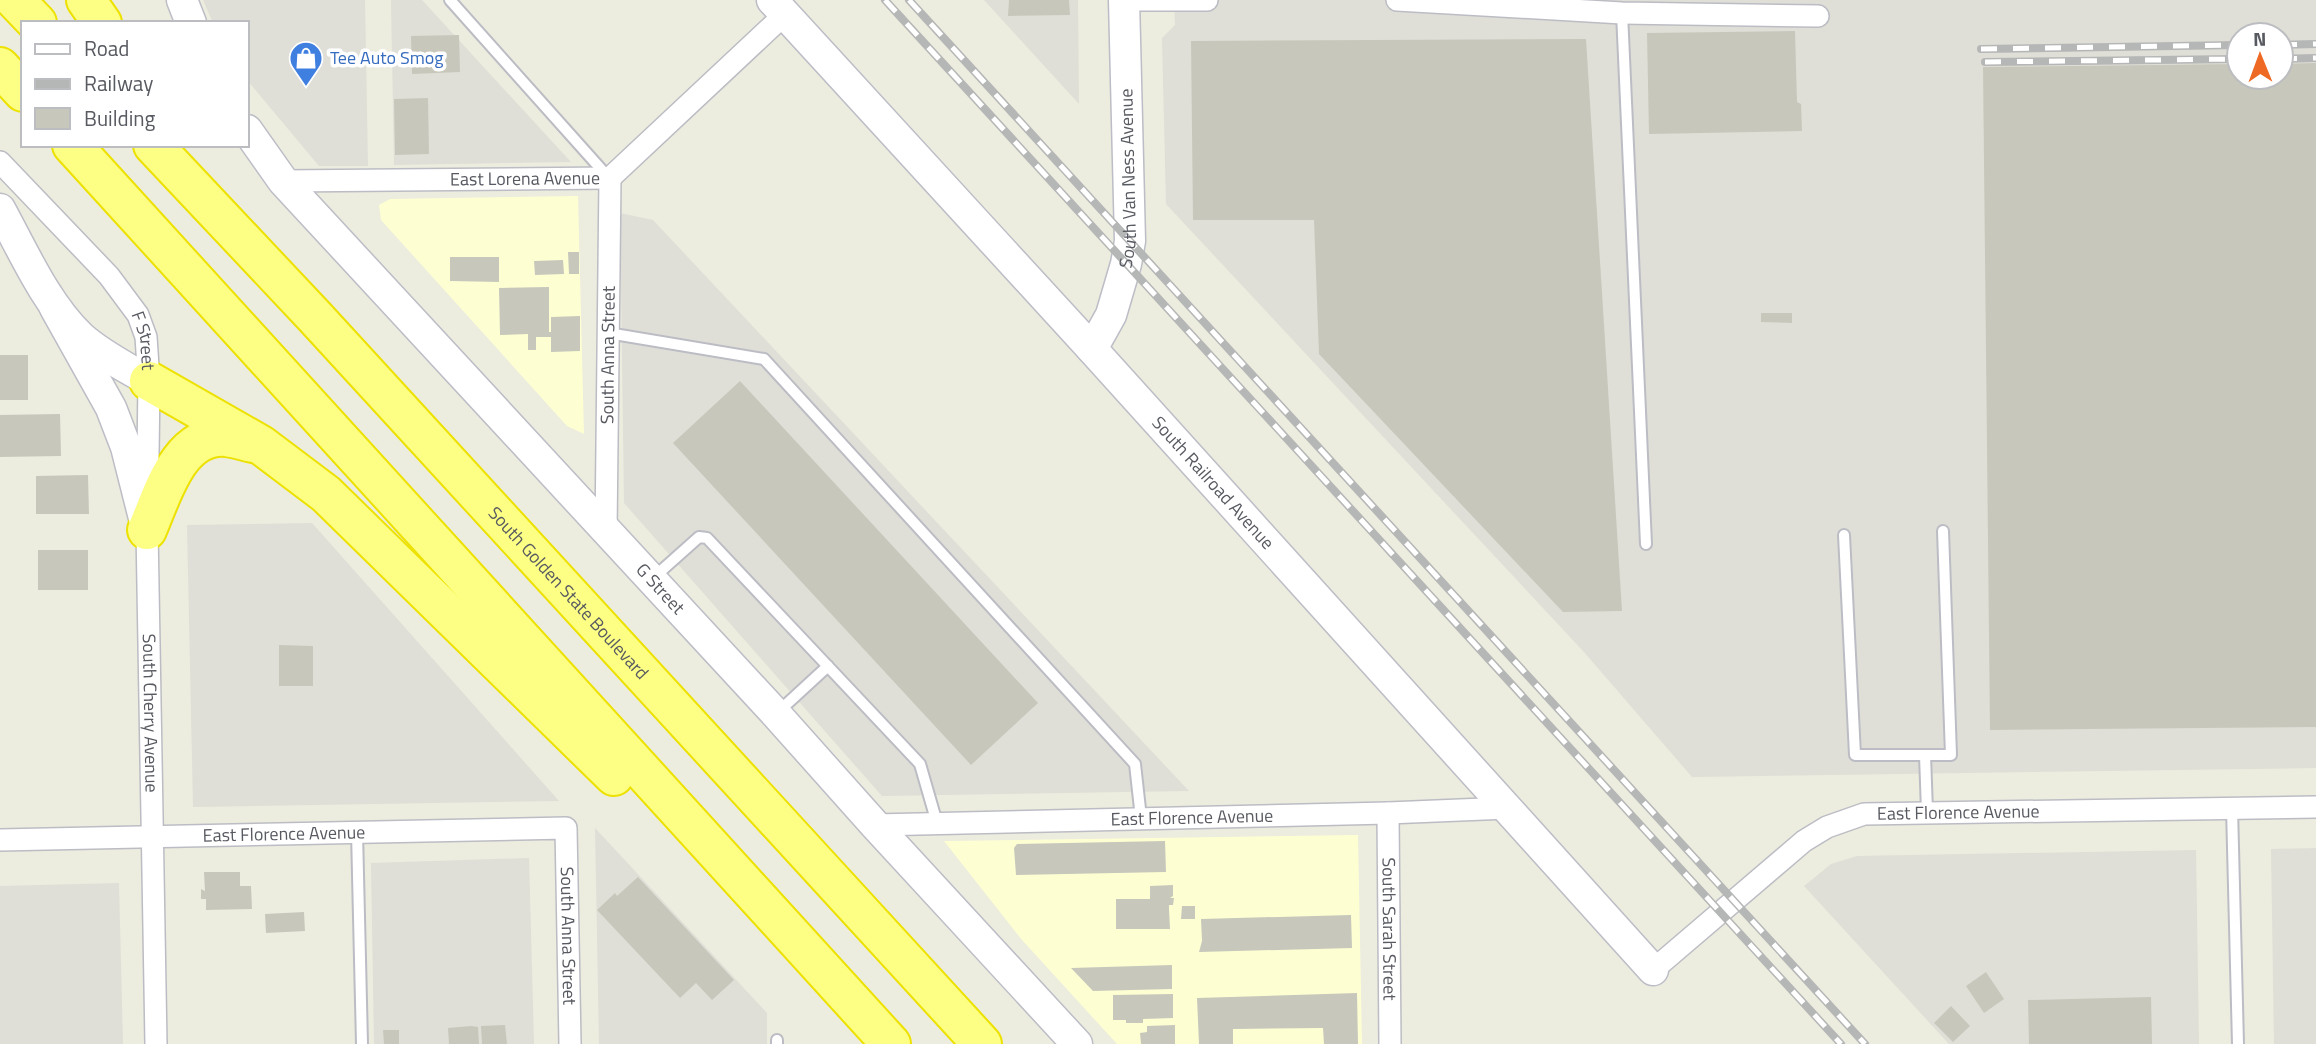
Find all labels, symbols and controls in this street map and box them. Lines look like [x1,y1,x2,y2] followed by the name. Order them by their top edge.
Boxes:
[21,21,248,147] legend
[2225,21,2295,91] north arrow
[2253,24,2267,53] text: N
[84,32,129,64] text: Road
[287,39,325,88] shop icon: Tee Auto Smog
[330,44,444,71] place label: Tee Auto Smog
[84,67,153,99] text: Railway
[1112,88,1143,270] street label: South Van Ness Avenue
[84,102,156,134] text: Building
[450,164,600,192] street label: East Lorena Avenue
[593,285,622,424] street label: South Anna Street
[125,307,162,372] street label: F Street
[1146,410,1281,555] street label: South Railroad Avenue
[482,500,655,685] street label: South Golden State Boulevard
[630,557,692,621] street label: G Street
[136,633,166,793] street label: South Cherry Avenue
[1877,797,2040,827] street label: East Florence Avenue
[1110,802,1274,832] street label: East Florence Avenue
[202,818,366,849] street label: East Florence Avenue
[1375,857,1404,1001] street label: South Sarah Street
[554,866,583,1006] street label: South Anna Street

